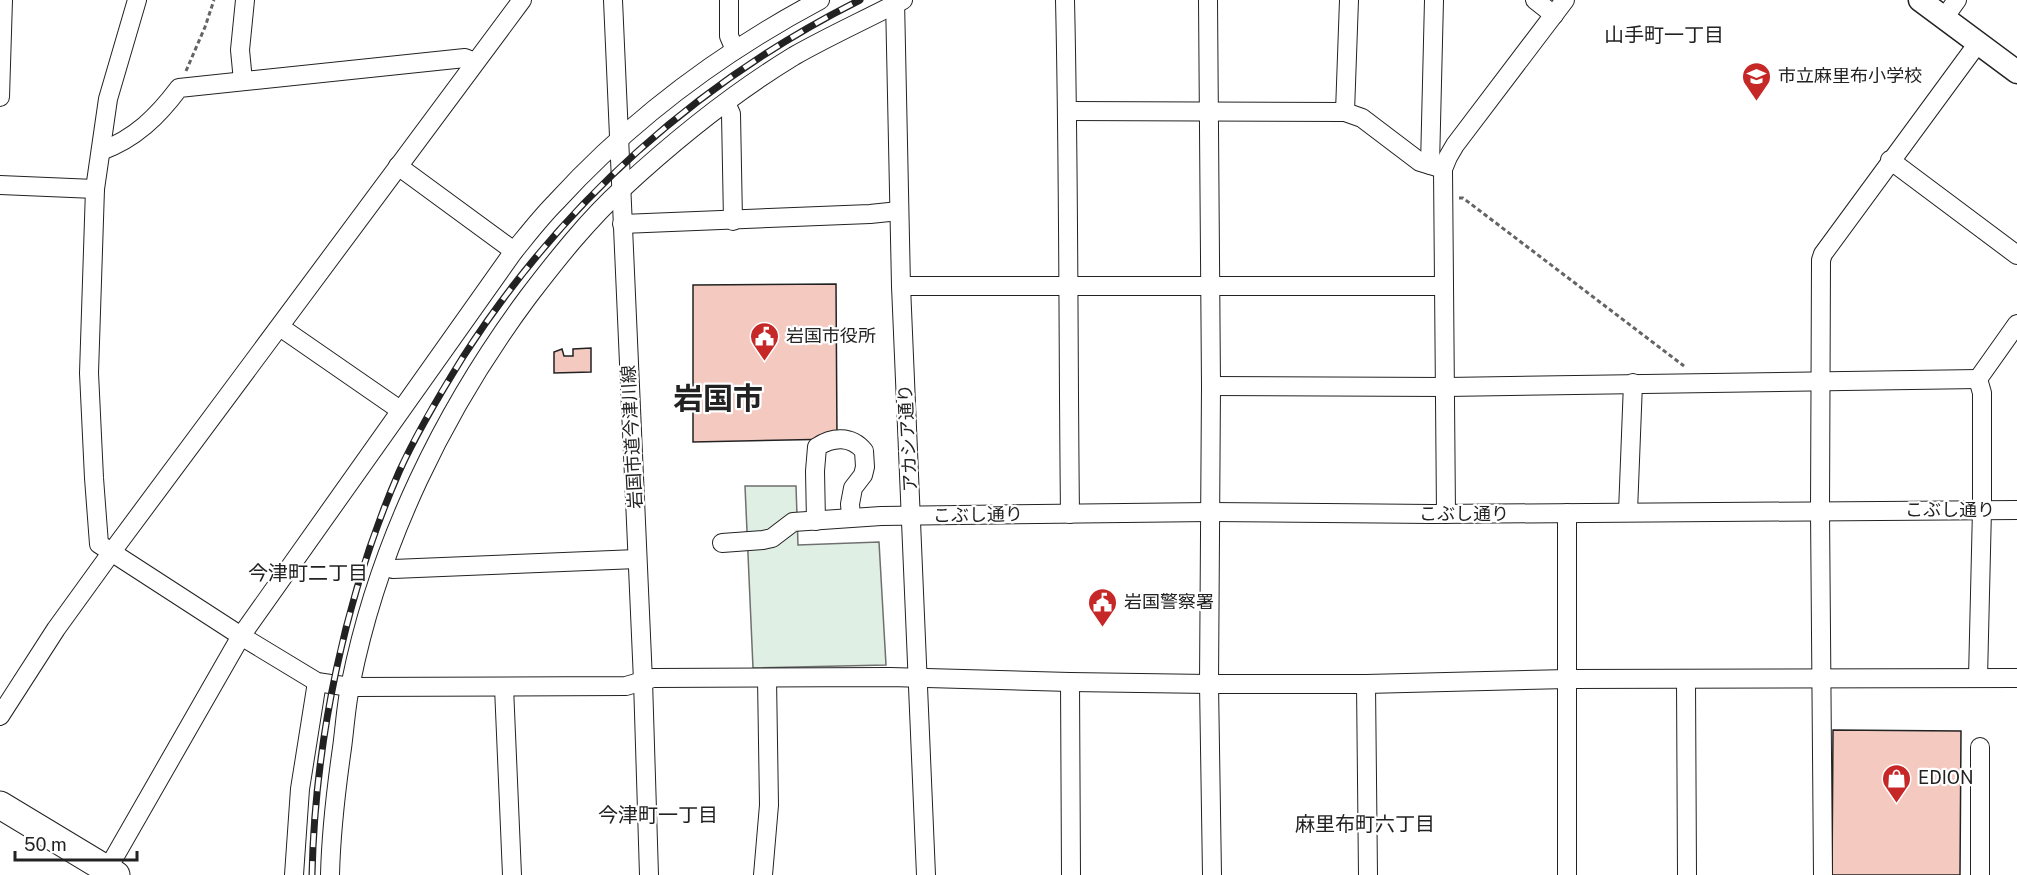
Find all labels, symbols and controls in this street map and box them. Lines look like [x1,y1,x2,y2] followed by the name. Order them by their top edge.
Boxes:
[1604,23,1724,47] district label: 山手町一丁目
[1741,60,1773,102] school or university icon: 市立麻里布小学校
[1778,65,1922,86] place label: 市立麻里布小学校
[749,320,781,362] public building icon: 岩国市役所
[786,325,876,346] place label: 岩国市役所
[617,365,646,509] street label: 岩国市道今津川線
[673,380,763,416] district label: 岩国市
[894,384,921,493] street label: アカシア通り
[1905,499,1995,520] street label: こぶし通り
[933,503,1023,526] street label: こぶし通り
[1419,503,1509,524] street label: こぶし通り
[248,561,368,585] district label: 今津町二丁目
[1087,586,1119,628] public building icon: 岩国警察署
[1124,591,1214,612] place label: 岩国警察署
[1881,762,1913,804] shop icon: EDION
[1918,767,1974,788] place label: EDION
[598,803,718,827] district label: 今津町一丁目
[1295,812,1435,836] district label: 麻里布町六丁目
[15,824,136,862] scale bar
[24,834,67,855] text: 50 m

